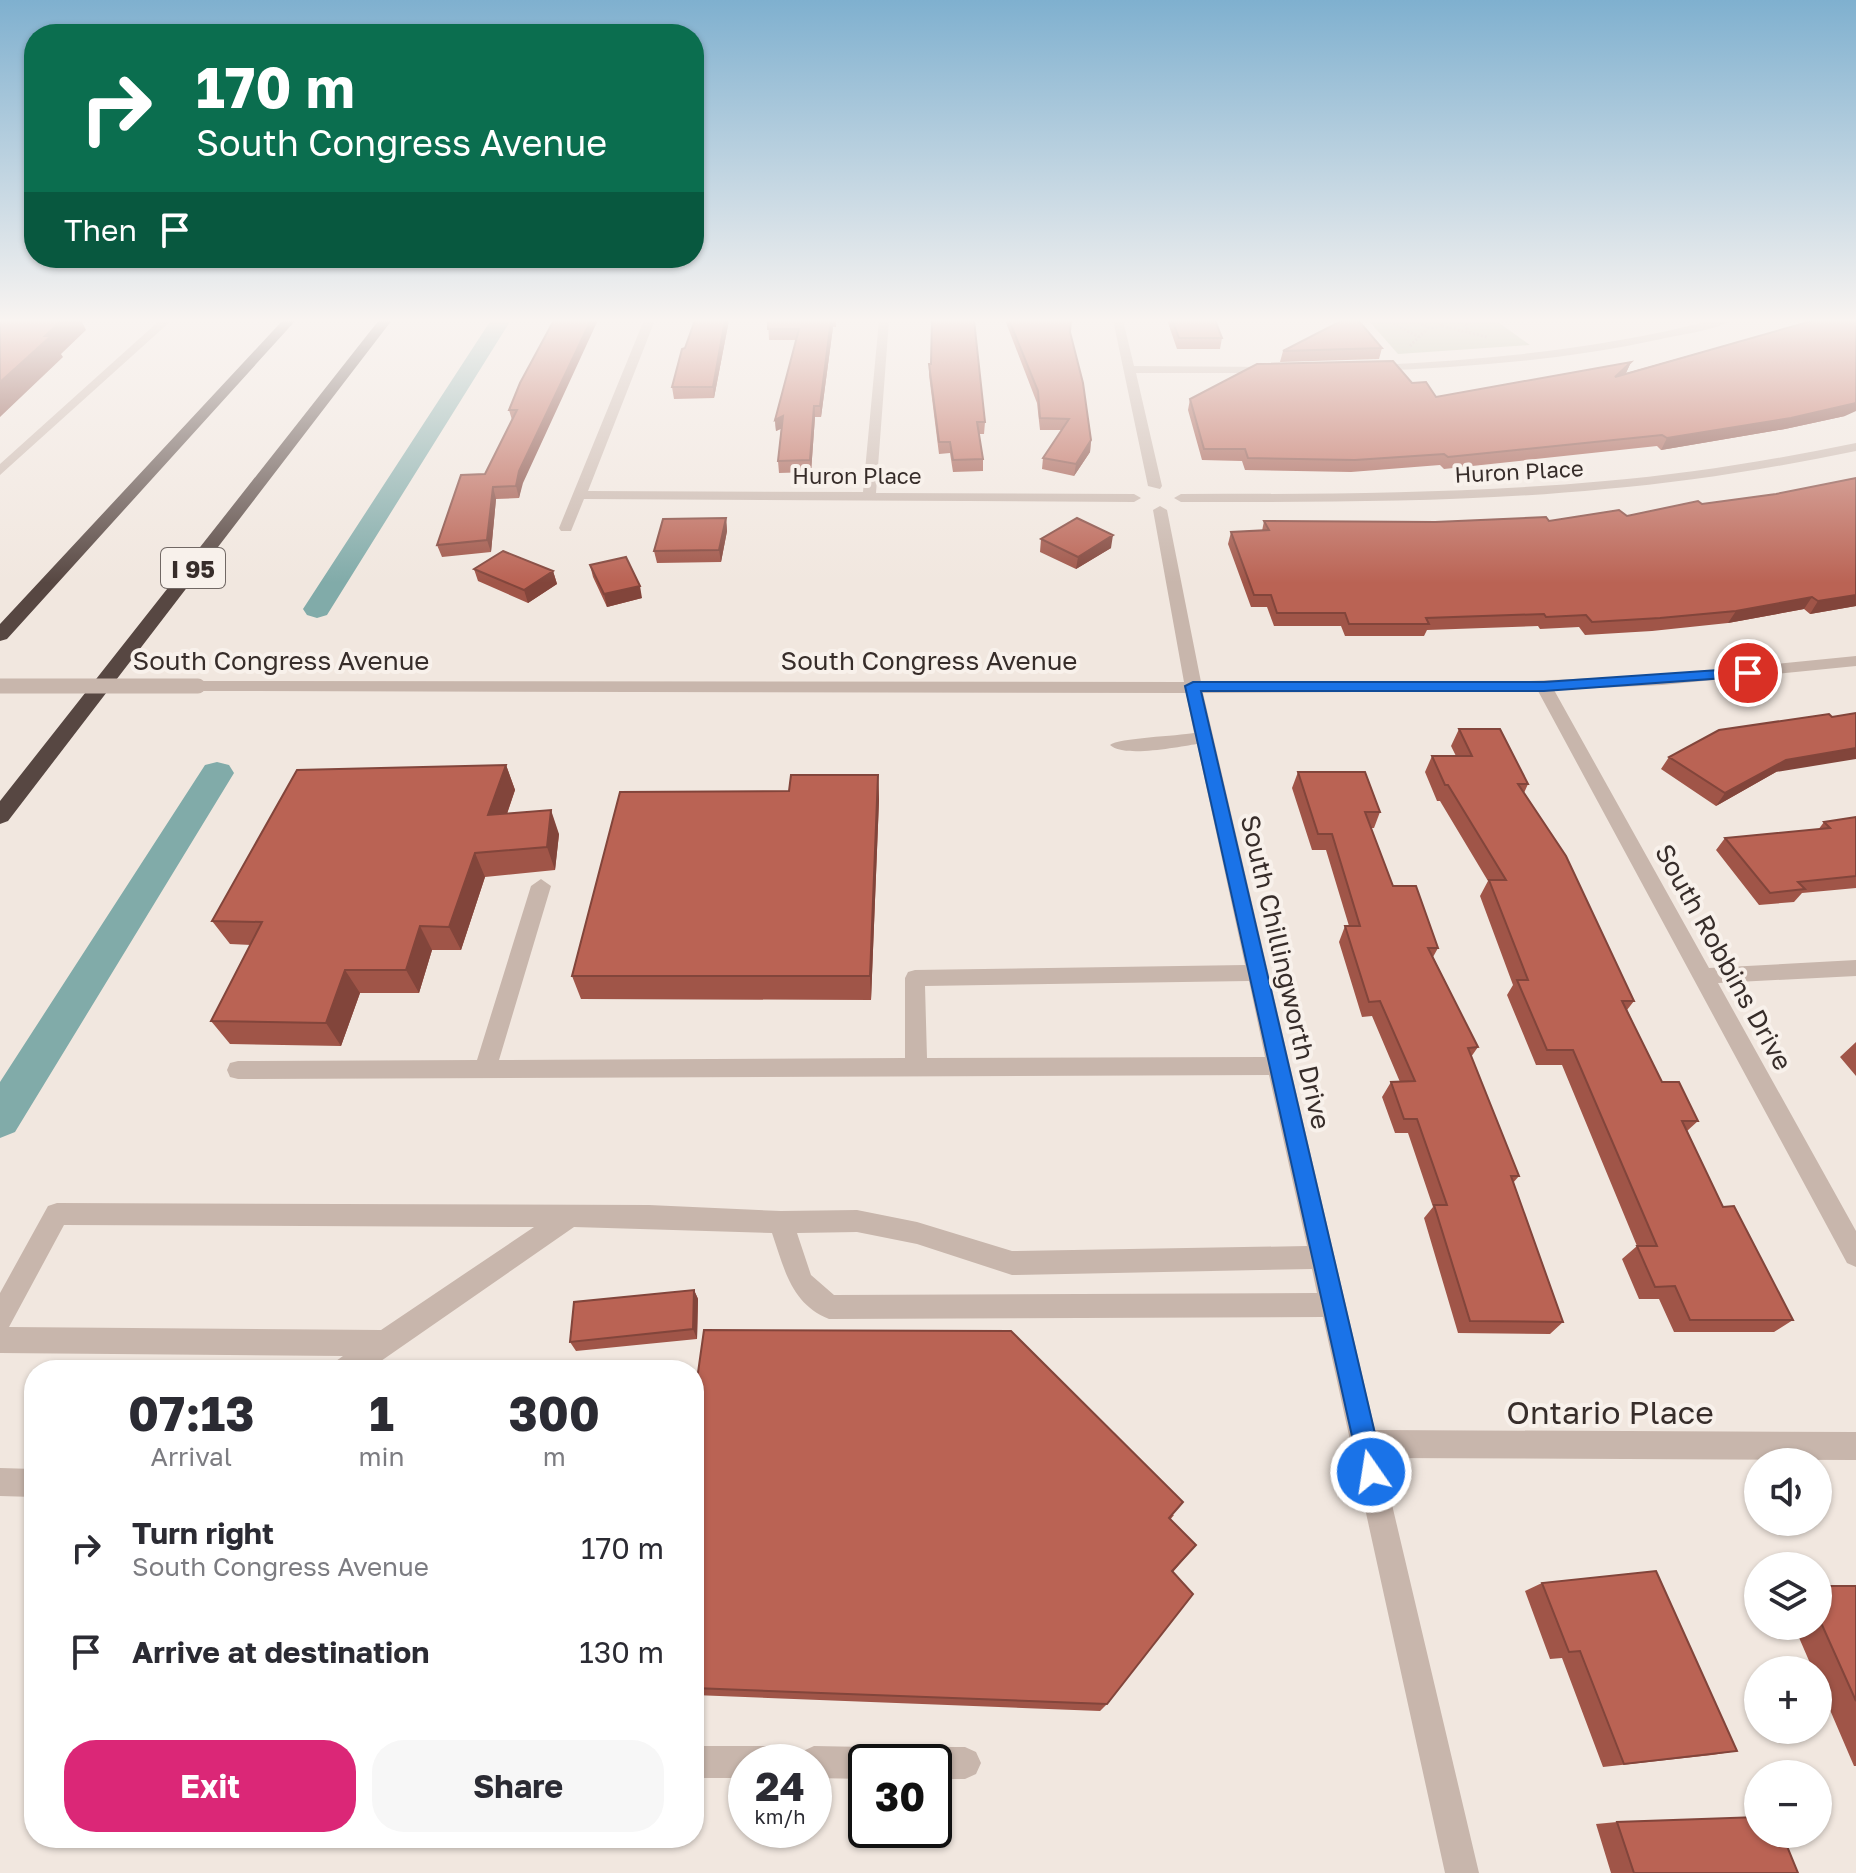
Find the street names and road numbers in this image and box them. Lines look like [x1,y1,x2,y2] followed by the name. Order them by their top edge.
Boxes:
[1454,454,1584,488] street label: Huron Place
[792,462,922,489] street label: Huron Place
[161,548,225,588] road number: I 95
[133,645,429,676] street label: South Congress Avenue
[781,645,1077,676] street label: South Congress Avenue
[1235,812,1337,1132] street label: South Chillingworth Drive
[1649,839,1799,1075] street label: South Robbins Drive
[1506,1393,1714,1431] street label: Ontario Place

